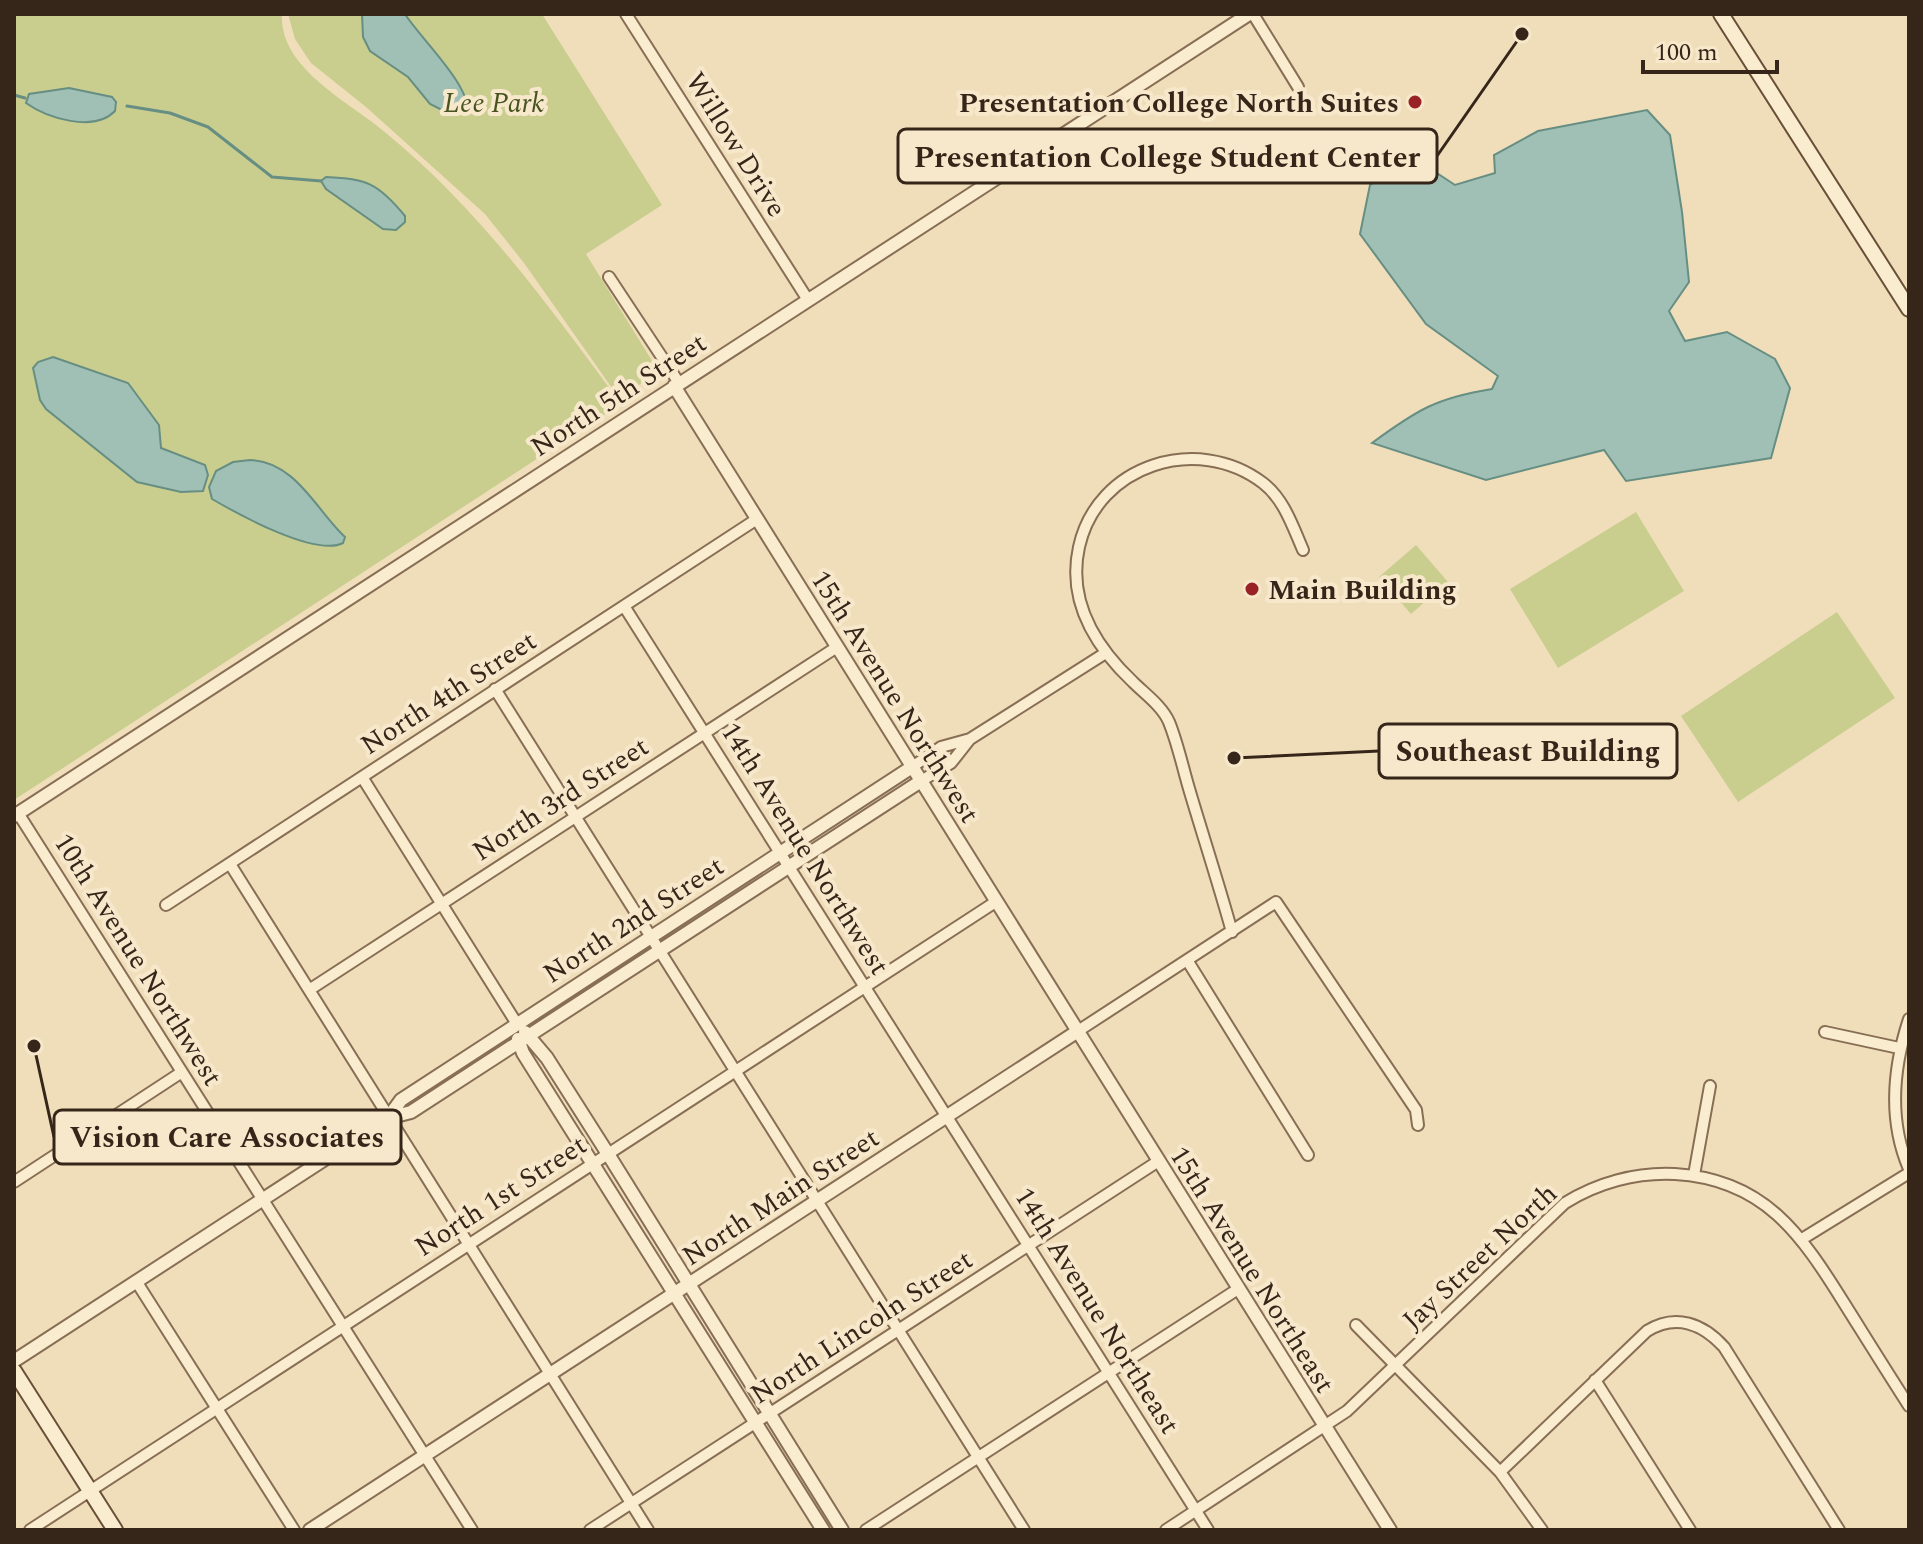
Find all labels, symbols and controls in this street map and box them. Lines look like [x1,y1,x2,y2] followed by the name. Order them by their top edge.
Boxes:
[1643,24,1777,74] scale bar
[1655,35,1718,71] text: 100 m
[674,64,797,226] street label: Willow Drive
[444,82,544,125] park label: Lee Park
[959,82,1399,125] place label: Presentation College North Suites
[1406,93,1424,111] marker: Presentation College North Suites
[898,129,1437,183] callout: Presentation College Student Center
[914,135,1421,181] text: Presentation College Student Center
[522,322,716,468] street label: North 5th Street
[799,562,990,832] street label: 15th Avenue Northwest
[1268,569,1457,612] place label: Main Building
[1243,580,1261,598] marker: Main Building
[352,620,546,766] street label: North 4th Street
[709,714,900,984] street label: 14th Avenue Northwest
[1379,724,1677,778] callout: Southeast Building
[464,726,658,873] street label: North 3rd Street
[1395,729,1661,775] text: Southeast Building
[42,825,233,1095] street label: 10th Avenue Northwest
[535,845,733,995] street label: North 2nd Street
[54,1110,401,1164] callout: Vision Care Associates
[70,1115,384,1161] text: Vision Care Associates
[674,1117,888,1277] street label: North Main Street
[406,1124,596,1268] street label: North 1st Street
[1158,1138,1345,1402] street label: 15th Avenue Northeast
[1392,1173,1568,1341] street label: Jay Street North
[1003,1179,1190,1443] street label: 14th Avenue Northeast
[742,1239,982,1416] street label: North Lincoln Street

